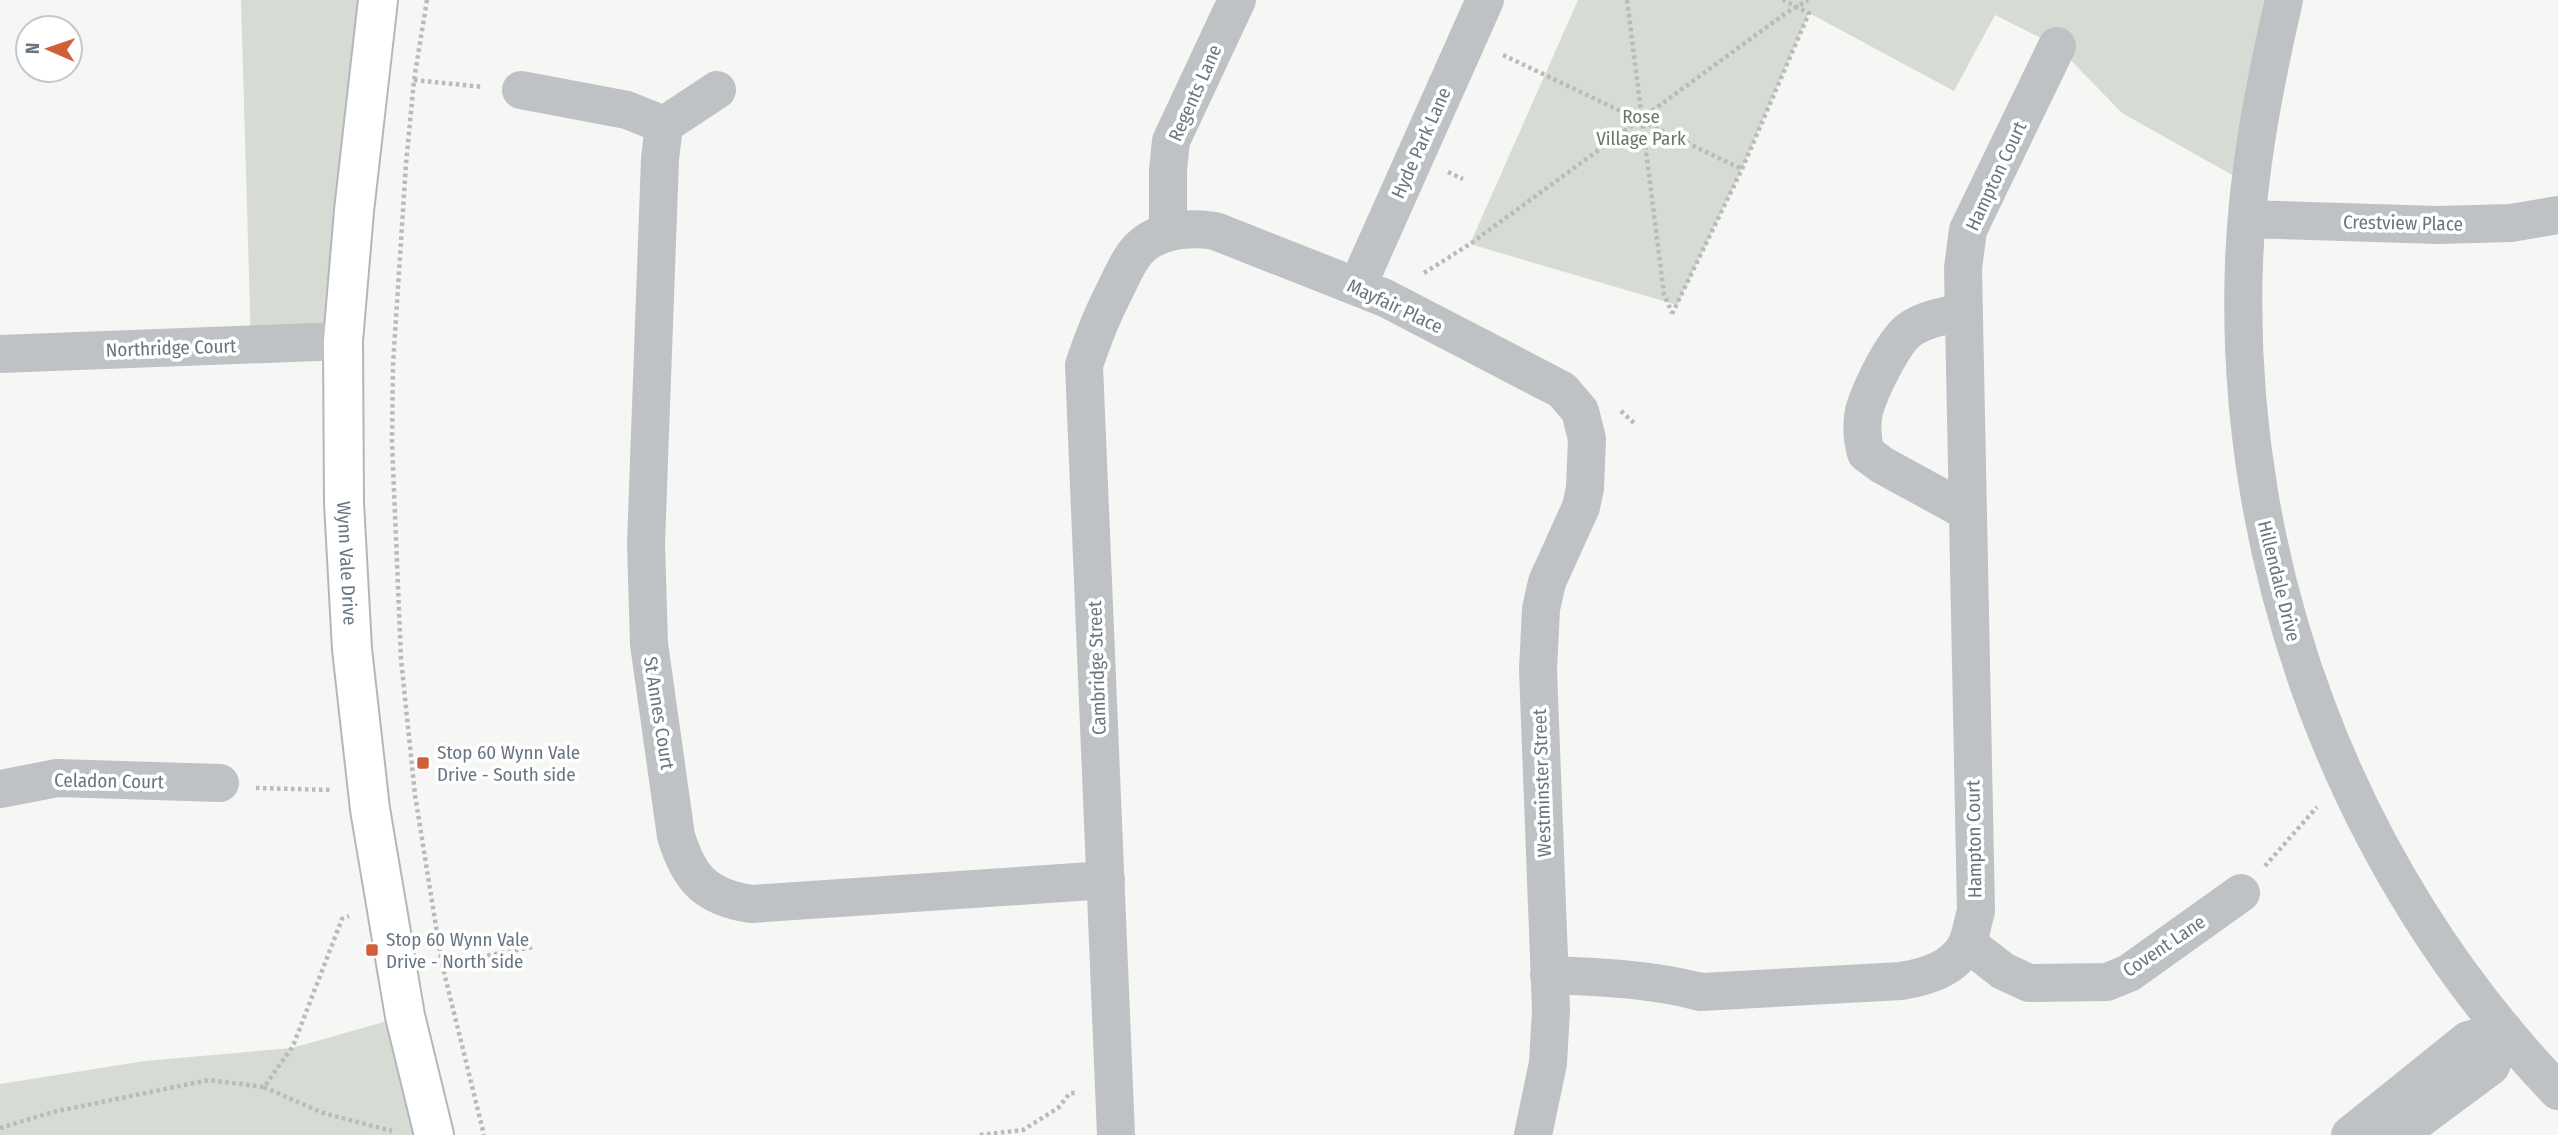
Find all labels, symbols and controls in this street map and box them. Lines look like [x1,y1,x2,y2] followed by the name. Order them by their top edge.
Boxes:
[14,14,84,84] north arrow
[1163,41,1227,145] street label: Regents Lane
[21,42,44,55] text: N
[1386,84,1456,202] street label: Hyde Park Lane
[1596,105,1686,150] park label: Rose Village Park
[1961,117,2032,234] street label: Hampton Court
[2343,210,2463,236] street label: Crestview Place
[1344,274,1446,338] street label: Mayfair Place
[105,334,237,362] street label: Northridge Court
[332,500,362,626] street label: Wynn Vale Drive
[2253,518,2305,644] street label: Hillendale Drive
[1083,600,1111,736] street label: Cambridge Street
[639,655,679,772] street label: St Annes Court
[1528,708,1556,858] street label: Westminster Street
[437,741,580,786] place label: Stop 60 Wynn Vale Drive - South side
[415,755,431,771] marker: Stop 60 Wynn Vale Drive - South side
[54,769,165,793] street label: Celadon Court
[1961,779,1987,898] street label: Hampton Court
[2118,910,2210,982] street label: Covent Lane
[386,928,529,973] place label: Stop 60 Wynn Vale Drive - North side
[364,942,380,958] marker: Stop 60 Wynn Vale Drive - North side

